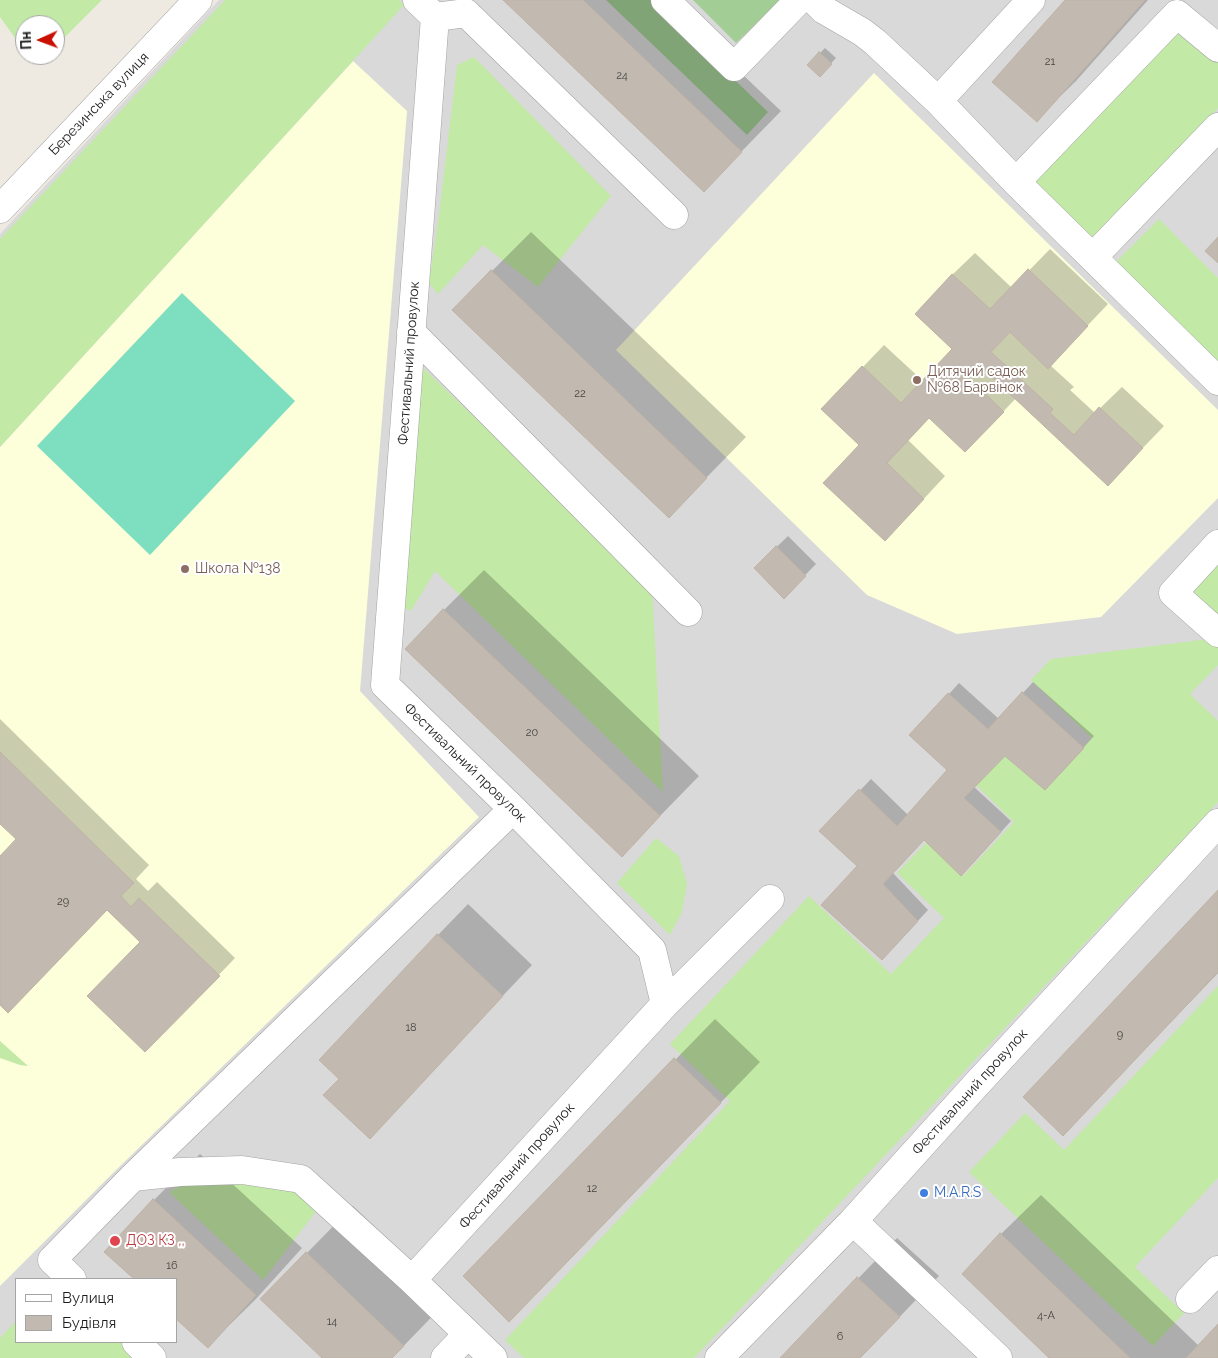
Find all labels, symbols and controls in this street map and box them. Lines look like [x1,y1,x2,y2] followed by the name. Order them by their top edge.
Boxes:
[15,15,65,65] north arrow
[18,31,34,50] text: Пн
[45,49,153,159] street label: Березинська вулиця
[1045,55,1055,69] house number: 21
[616,69,628,83] house number: 24
[395,281,423,445] street label: Фестивальний провулок
[927,364,1026,397] place label: Дитячий садок №68 Барвінок
[911,374,923,386] marker: Дитячий садок №68 Барвінок
[574,387,586,401] house number: 22
[195,561,280,577] place label: Школа №138
[179,563,191,575] marker: Школа №138
[400,700,530,826] street label: Фестивальний провулок
[526,726,538,740] house number: 20
[57,895,69,909] house number: 29
[405,1021,417,1035] house number: 18
[909,1025,1031,1159] street label: Фестивальний провулок
[1117,1028,1123,1042] house number: 9
[456,1099,578,1233] street label: Фестивальний провулок
[587,1182,597,1196] house number: 12
[934,1185,981,1201] place label: M.A.R.S
[918,1187,930,1199] marker: M.A.R.S
[126,1233,185,1249] place label: ДОЗ КЗ ,,
[108,1234,122,1248] marker: ДОЗ КЗ ,,
[166,1259,178,1273] house number: 16
[15,1278,178,1343] legend
[62,1289,114,1307] text: Вулиця
[1037,1309,1055,1323] house number: 4-А
[62,1314,116,1332] text: Будівля
[327,1315,337,1329] house number: 14
[837,1330,843,1344] house number: 6

